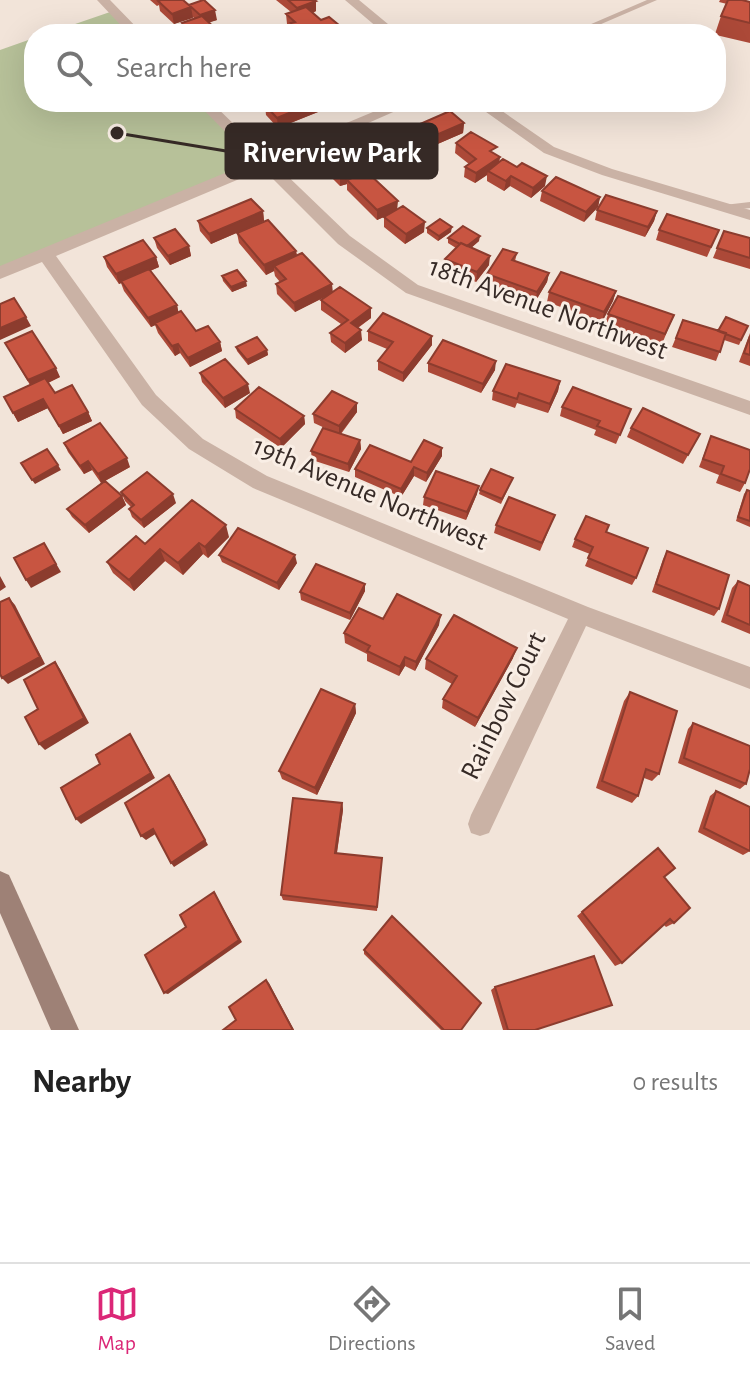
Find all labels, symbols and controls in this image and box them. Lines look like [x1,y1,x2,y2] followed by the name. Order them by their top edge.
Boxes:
[24,24,726,112] search box
[52,46,96,90] icon: search
[116,53,252,83] text: Search here
[226,124,437,178] callout: Riverview Park
[242,138,422,168] text: Riverview Park
[425,253,671,365] street label: 18th Avenue Northwest
[249,432,491,556] street label: 19th Avenue Northwest
[456,628,552,784] street label: Rainbow Court
[32,1065,131,1099] text: Nearby
[632,1069,718,1095] text: 0 results
[95,1282,139,1356] tab: Map
[328,1282,416,1356] tab: Directions
[605,1282,655,1356] tab: Saved

